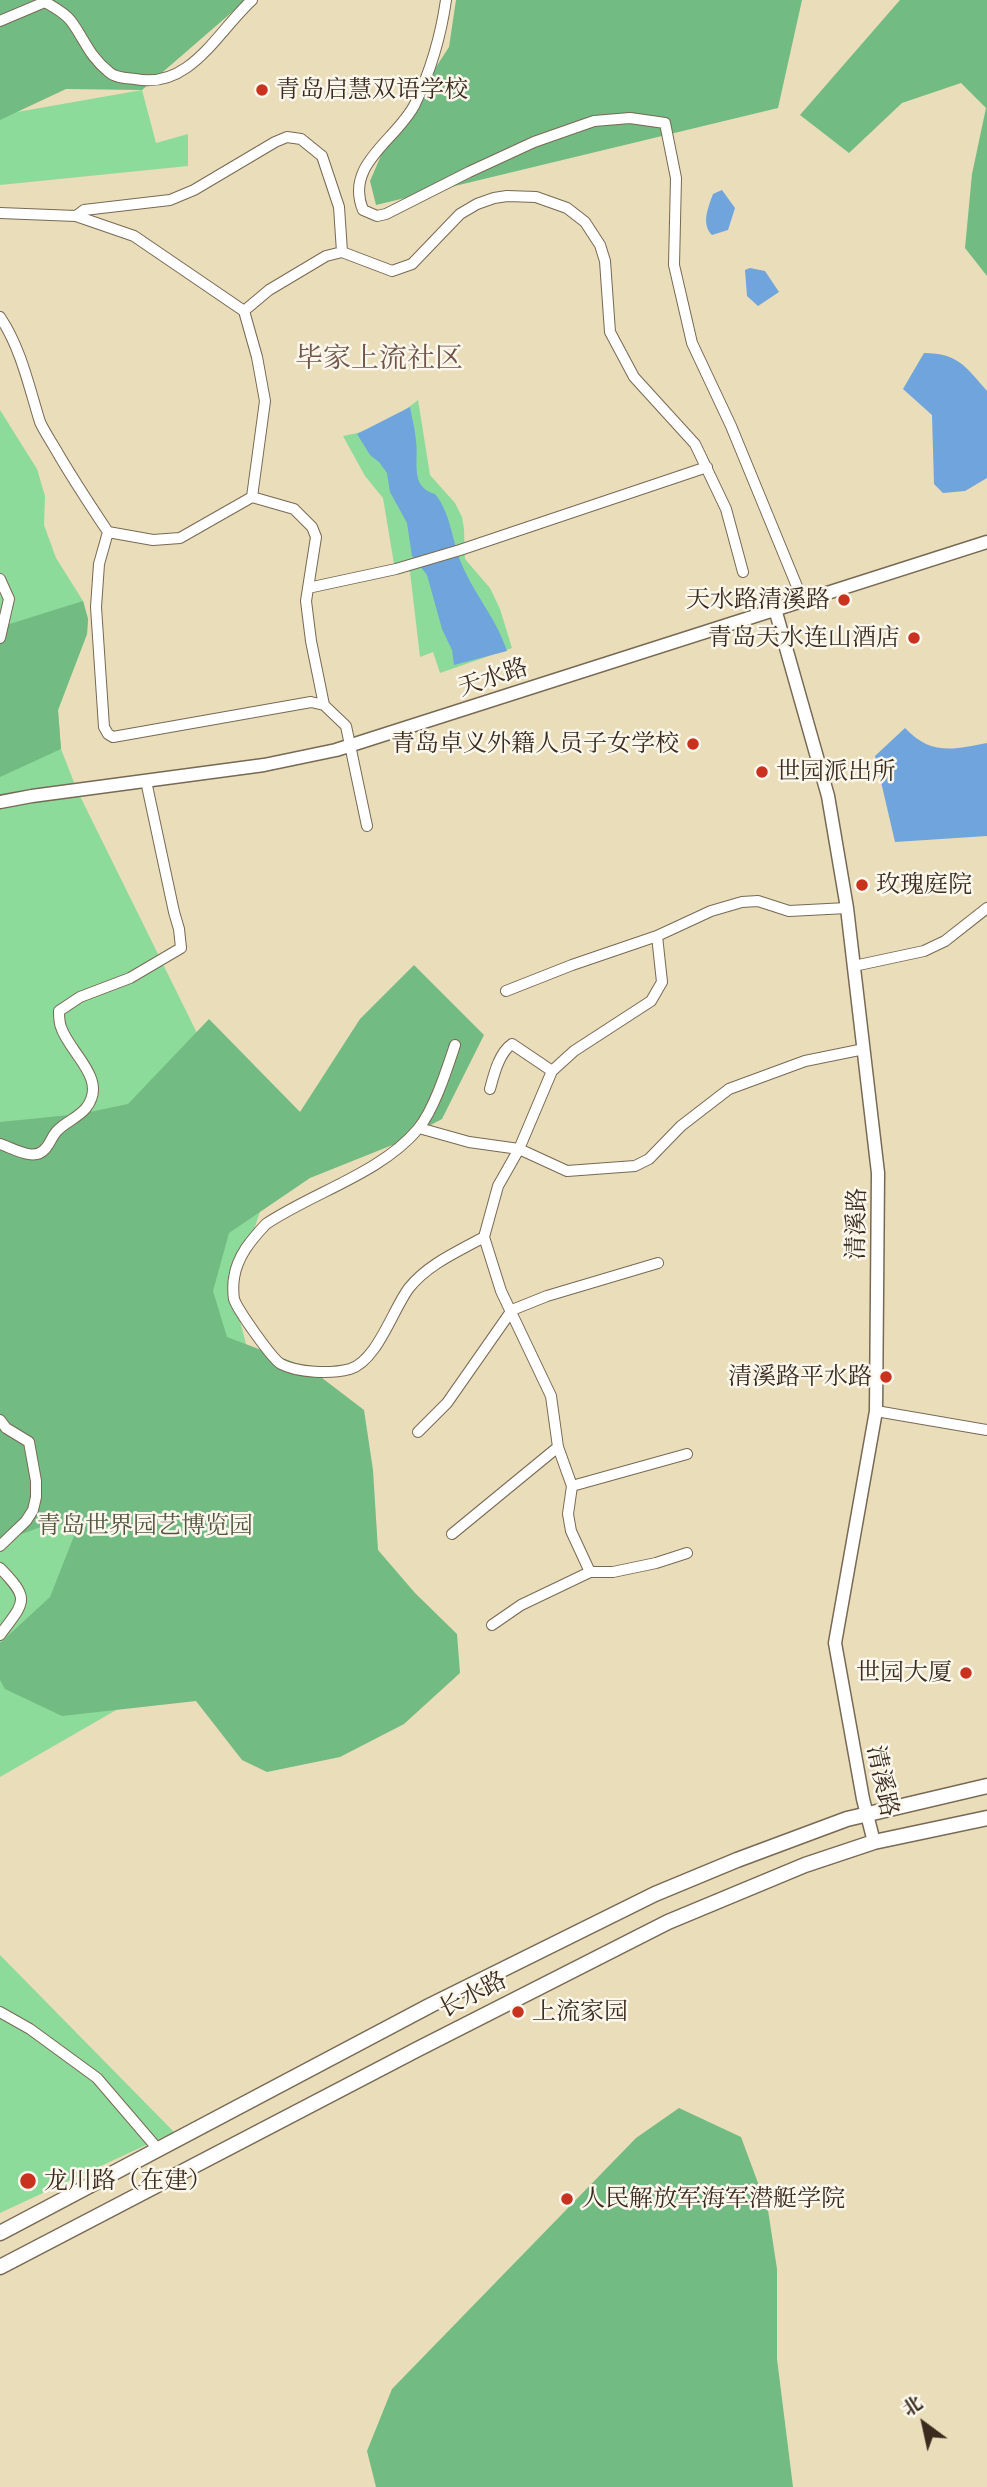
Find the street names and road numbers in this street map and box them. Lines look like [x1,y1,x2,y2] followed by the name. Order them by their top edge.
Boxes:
[454,653,532,703] street label: 天水路
[842,1188,872,1260] street label: 清溪路
[860,1743,904,1819] street label: 清溪路
[434,1966,512,2024] street label: 长水路

